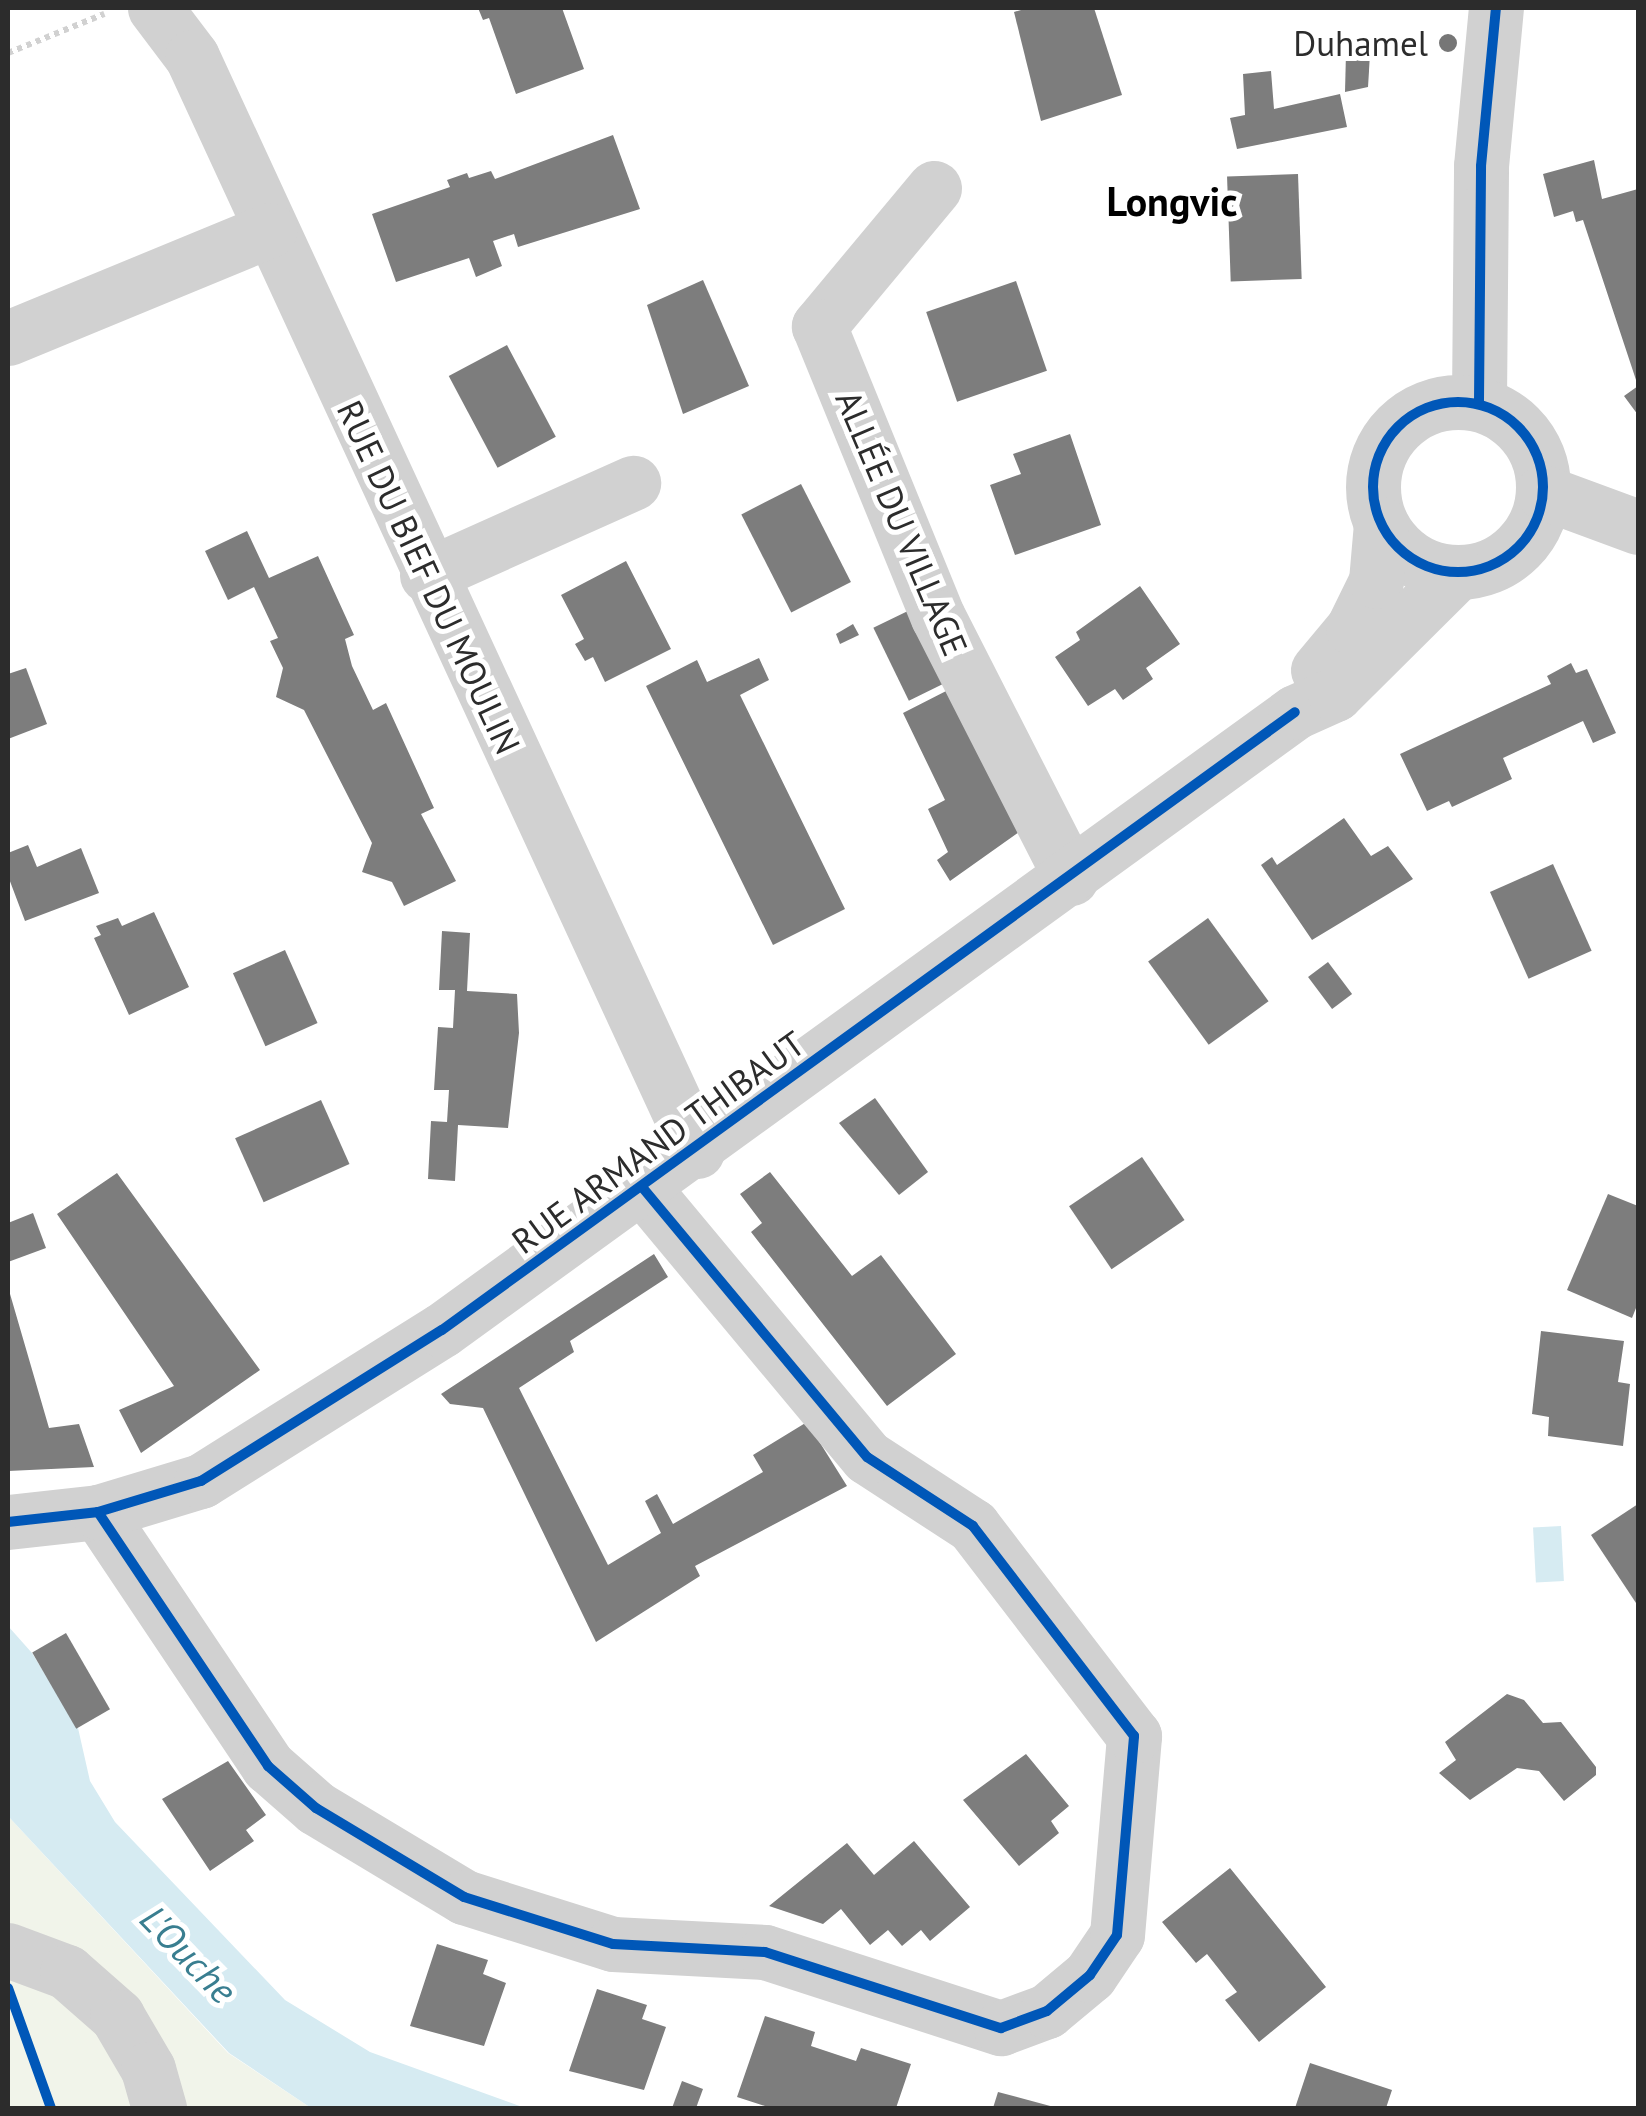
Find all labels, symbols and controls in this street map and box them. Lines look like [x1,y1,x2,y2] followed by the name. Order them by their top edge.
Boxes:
[1293,22,1428,64] place label: Duhamel
[1437,32,1459,54] marker: Duhamel
[1106,177,1238,225] district label: Longvic
[827,384,977,662] street label: ALLÉE DU VILLAGE
[329,394,529,760] street label: RUE DU BIEF DU MOULIN
[503,1021,813,1263] street label: RUE ARMAND THIBAUT
[132,1896,246,2012] water label: L'Ouche

